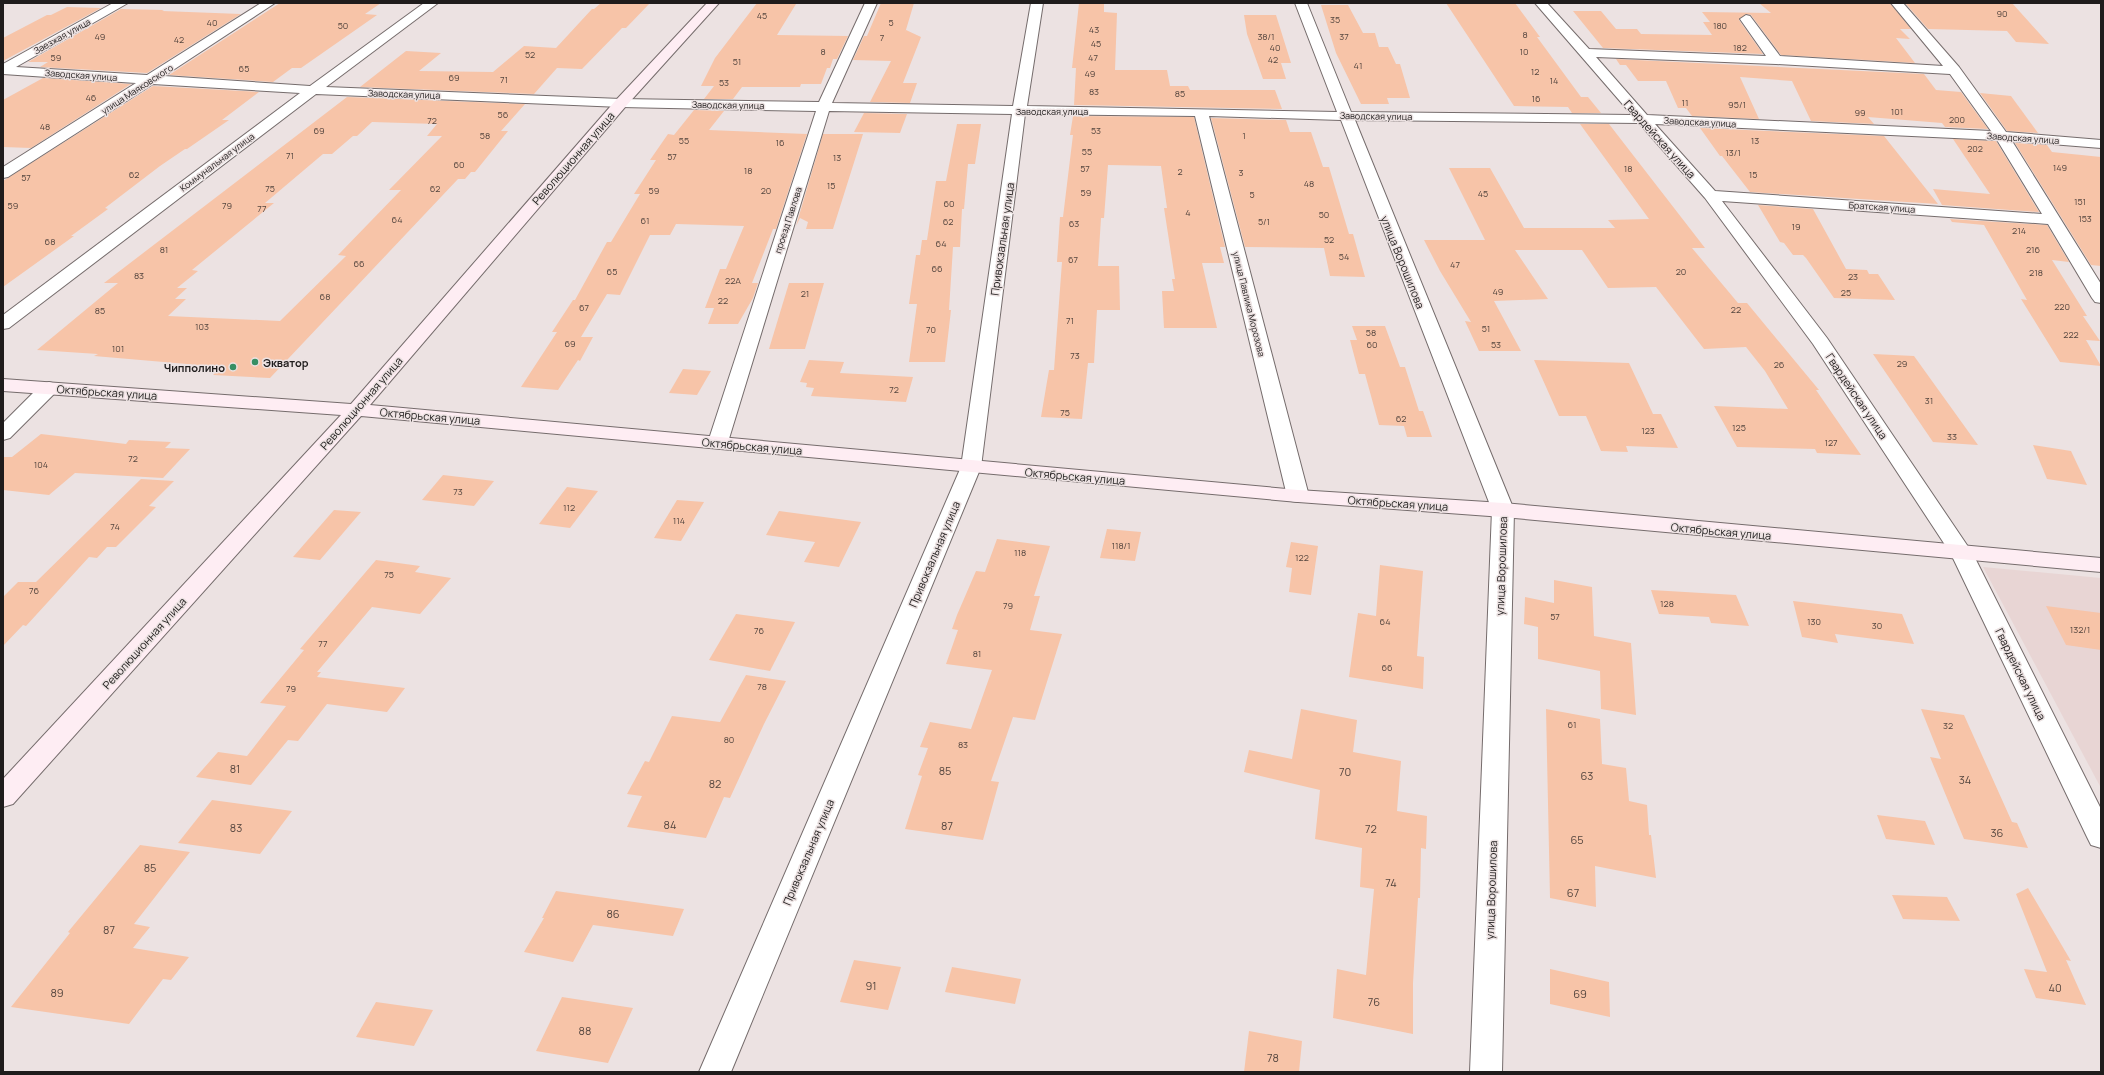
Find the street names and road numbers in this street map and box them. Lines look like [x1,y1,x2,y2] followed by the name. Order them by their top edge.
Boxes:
[31,15,93,57] street label: Заезжая улица
[98,61,176,117] street label: улица Маяковского
[44,66,118,84] street label: Заводская улица
[368,86,440,102] street label: Заводская улица
[1621,97,1699,181] street label: Гвардейская улица
[692,98,764,112] street label: Заводская улица
[1016,105,1088,118] street label: Заводская улица
[528,108,618,208] street label: Революционная улица
[1340,109,1412,123] street label: Заводская улица
[1663,114,1737,130] street label: Заводская улица
[1986,129,2060,147] street label: Заводская улица
[177,130,257,194] street label: Коммунальная улица
[987,182,1017,296] street label: Привокзальная улица
[771,185,805,255] street label: проезд Павлова
[1848,198,1916,216] street label: Братская улица
[1378,213,1428,311] street label: улица Ворошилова
[1230,250,1268,358] street label: улица Павлика Морозова
[1823,350,1891,442] street label: Гвардейская улица
[316,353,406,453] street label: Революционная улица
[56,381,158,403] street label: Октябрьская улица
[379,404,481,428] street label: Октябрьская улица
[701,434,803,458] street label: Октябрьская улица
[1024,464,1126,488] street label: Октябрьская улица
[1347,492,1449,514] street label: Октябрьская улица
[905,499,963,609] street label: Привокзальная улица
[1492,516,1510,616] street label: улица Ворошилова
[1670,519,1772,543] street label: Октябрьская улица
[99,594,189,692] street label: Революционная улица
[1992,625,2050,723] street label: Гвардейская улица
[779,797,837,907] street label: Привокзальная улица
[1482,840,1500,940] street label: улица Ворошилова

